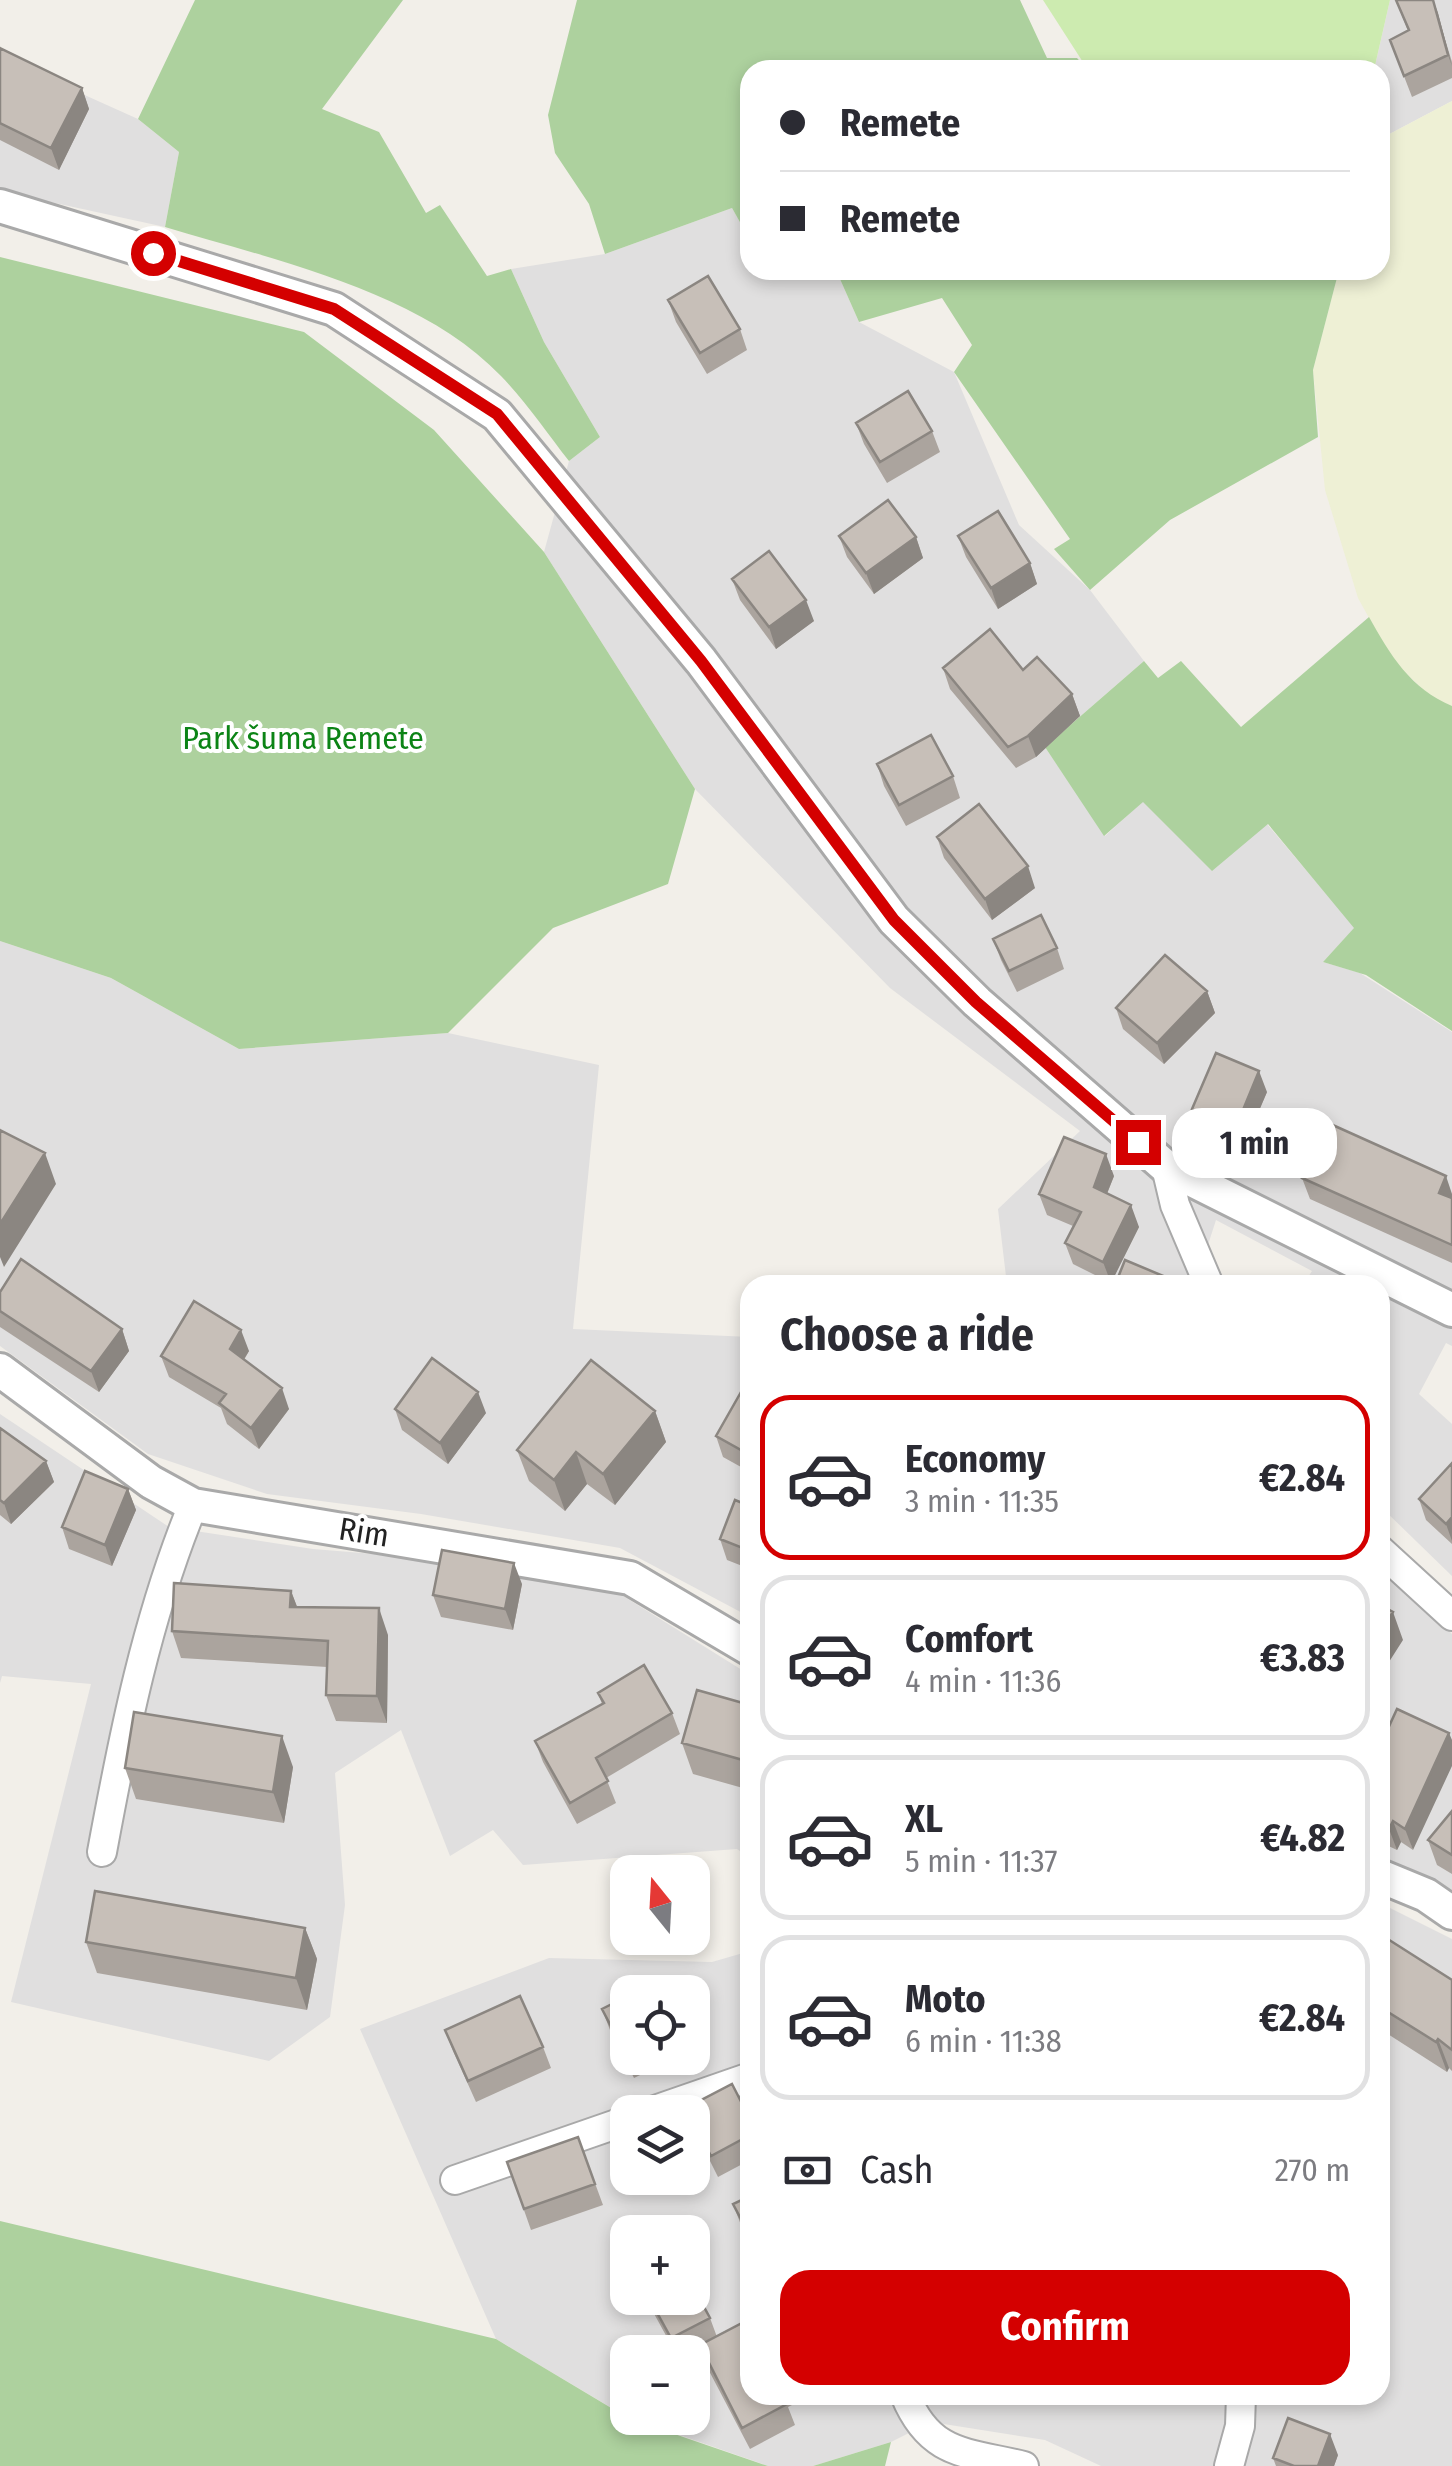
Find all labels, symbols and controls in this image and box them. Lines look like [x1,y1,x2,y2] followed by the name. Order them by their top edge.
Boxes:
[840,100,960,146] text: Remete
[840,196,960,242] text: Remete
[131,231,176,276] route start
[182,719,424,757] park label: Park šuma Remete
[1173,1107,1338,1177] callout: 1 min
[1116,1120,1161,1165] route end
[1220,1124,1289,1162] text: 1 min
[780,1308,1034,1362] text: Choose a ride
[785,1433,875,1523] icon: car
[905,1436,1045,1482] text: Economy
[1259,1455,1345,1501] text: €2.84
[905,1482,1059,1520] text: 3 min · 11:35
[336,1509,392,1555] street label: Rim
[785,1613,875,1703] icon: car
[905,1616,1033,1662] text: Comfort
[1260,1635,1345,1681] text: €3.83
[905,1662,1061,1700] text: 4 min · 11:36
[785,1793,875,1883] icon: car
[905,1796,943,1842] text: XL
[1260,1815,1345,1861] text: €4.82
[905,1842,1057,1880] text: 5 min · 11:37
[610,1855,710,1955] north arrow
[610,1855,710,2435] map controls
[785,1973,875,2063] icon: car
[610,1975,710,2075] button: locate
[905,1976,986,2022] text: Moto
[1259,1995,1345,2041] text: €2.84
[905,2022,1062,2060] text: 6 min · 11:38
[610,2095,710,2195] button: layers
[780,2143,835,2198] icon: cash
[860,2147,934,2193] text: Cash
[1275,2151,1350,2189] text: 270 m
[610,2215,710,2315] button: +
[780,2270,1350,2385] button: Confirm
[610,2335,710,2435] button: −

